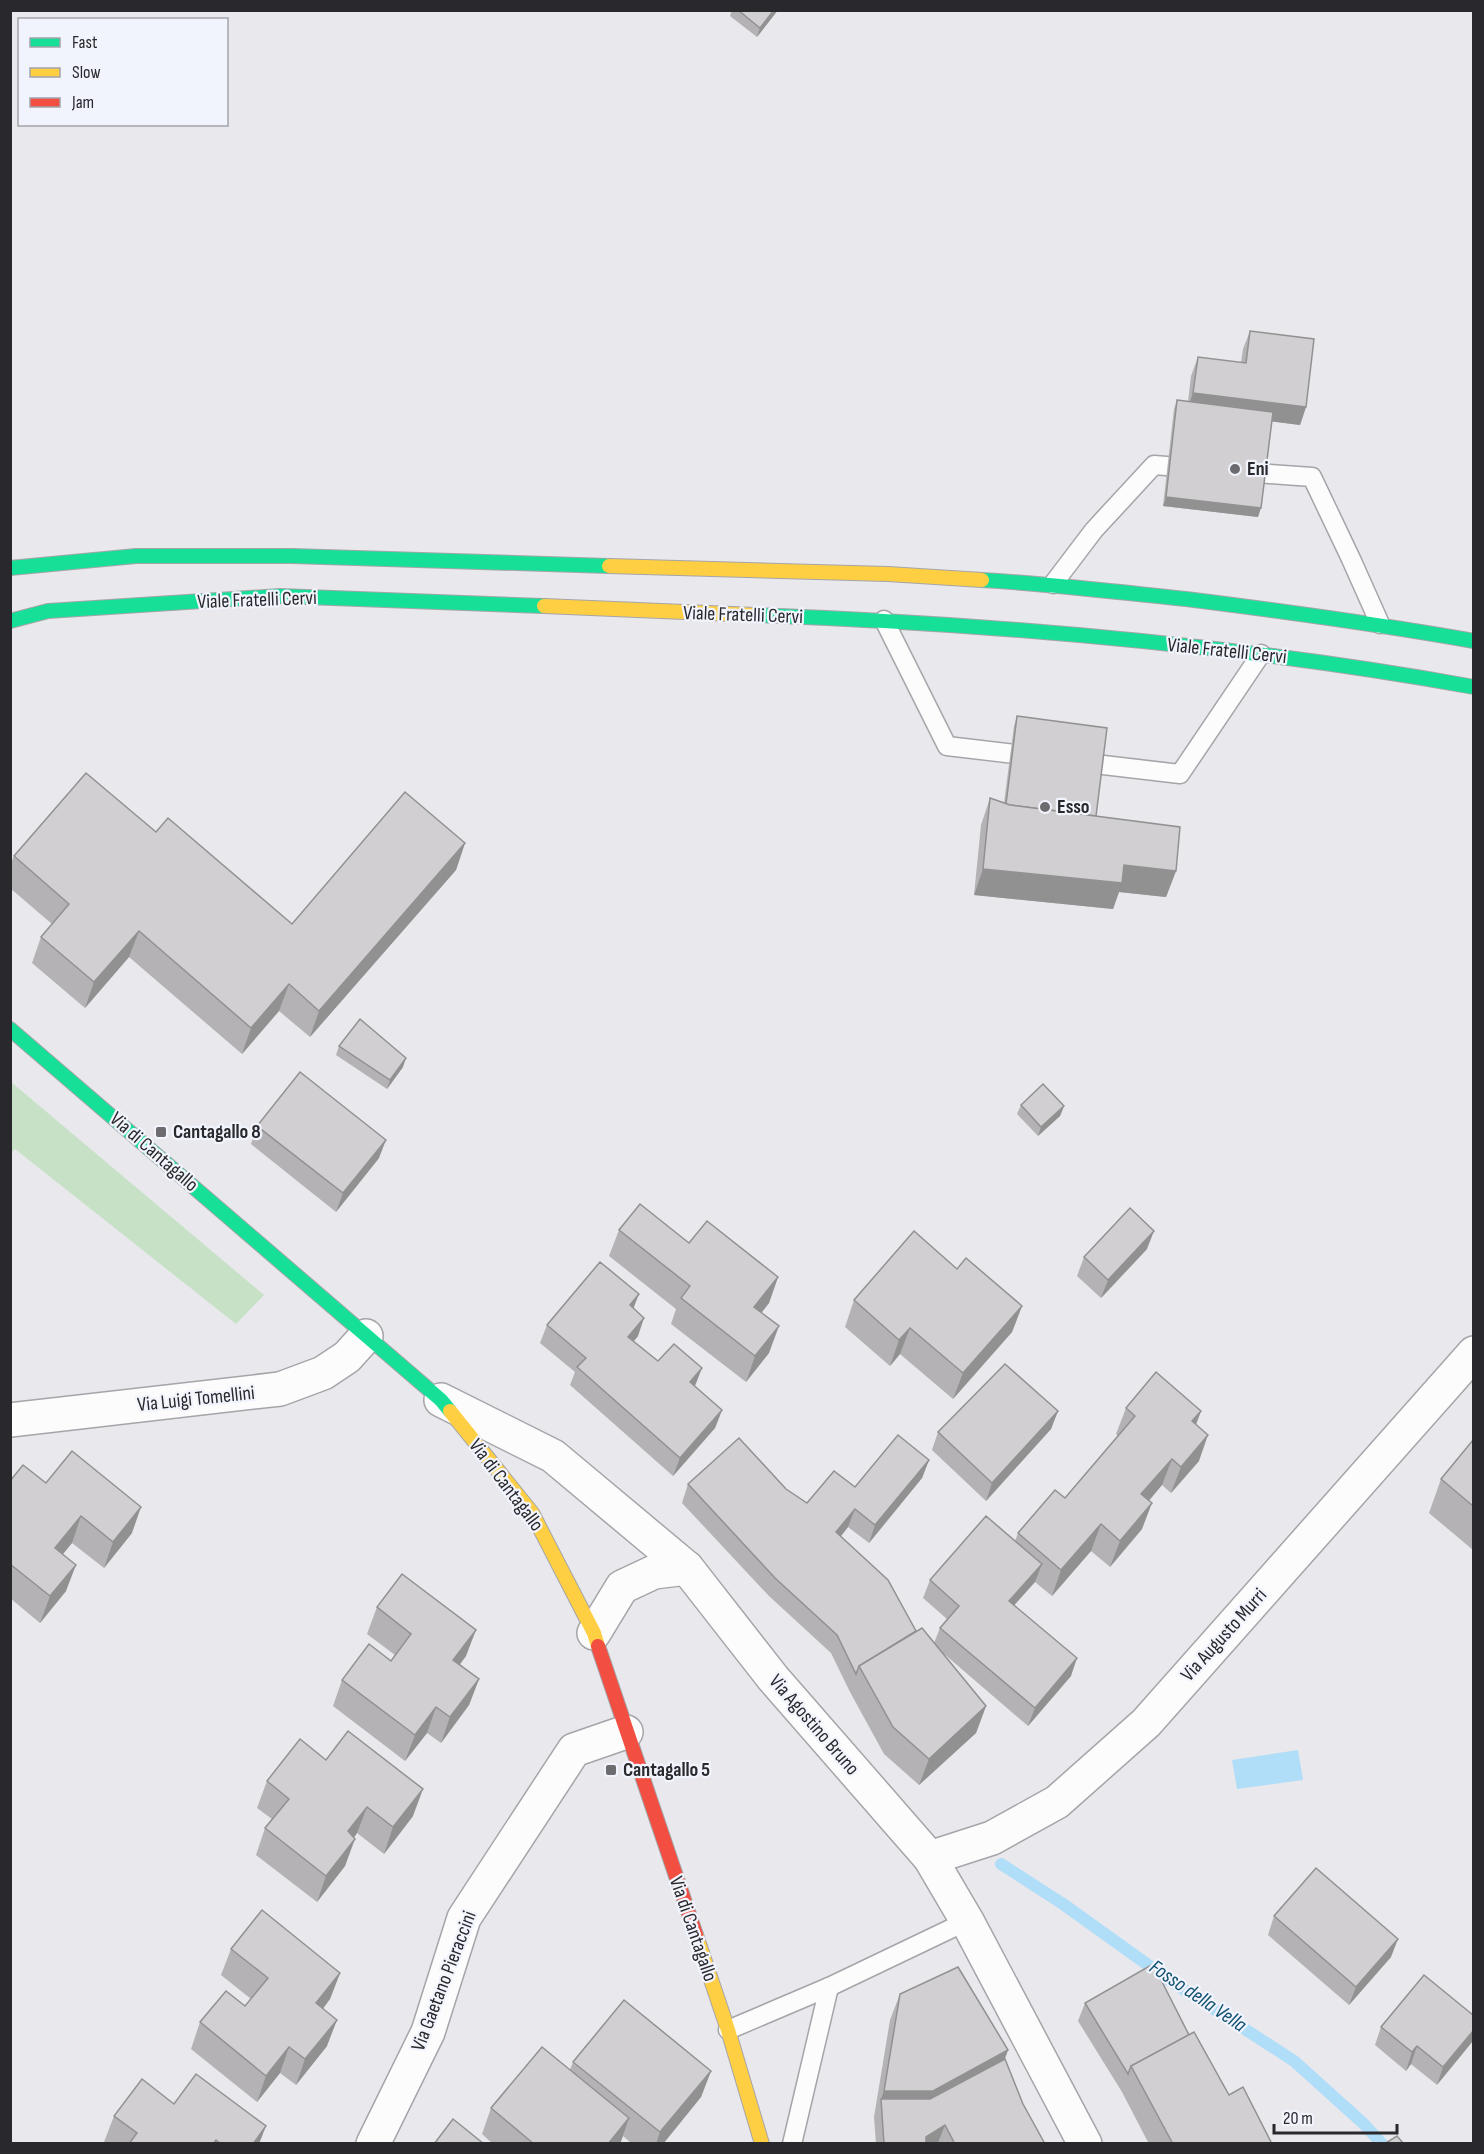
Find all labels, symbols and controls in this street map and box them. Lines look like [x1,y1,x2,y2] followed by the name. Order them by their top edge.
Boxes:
[18,18,228,126] legend
[72,32,98,53] text: Fast
[72,62,101,83] text: Slow
[71,92,94,113] text: Jam
[1247,457,1269,481] place label: Eni
[1228,462,1242,476] marker: Eni
[197,586,317,614] street label: Viale Fratelli Cervi
[683,601,803,629] street label: Viale Fratelli Cervi
[1166,633,1288,669] street label: Viale Fratelli Cervi
[1057,795,1090,819] place label: Esso
[1038,800,1052,814] marker: Esso
[105,1107,203,1197] street label: Via di Cantagallo
[173,1120,261,1144] place label: Cantagallo 8
[154,1125,168,1139] marker: Cantagallo 8
[136,1381,256,1417] street label: Via Luigi Tomellini
[463,1434,549,1536] street label: Via di Cantagallo
[1176,1584,1272,1686] street label: Via Augusto Murri
[764,1670,864,1780] street label: Via Agostino Bruno
[623,1758,710,1782] place label: Cantagallo 5
[604,1763,618,1777] marker: Cantagallo 5
[664,1873,722,1985] street label: Via di Cantagallo
[406,1908,482,2054] street label: Via Gaetano Pieraccini
[1145,1954,1252,2038] water label: Fosso della Vella
[1274,2097,1397,2135] scale bar
[1283,2108,1313,2129] text: 20 m

